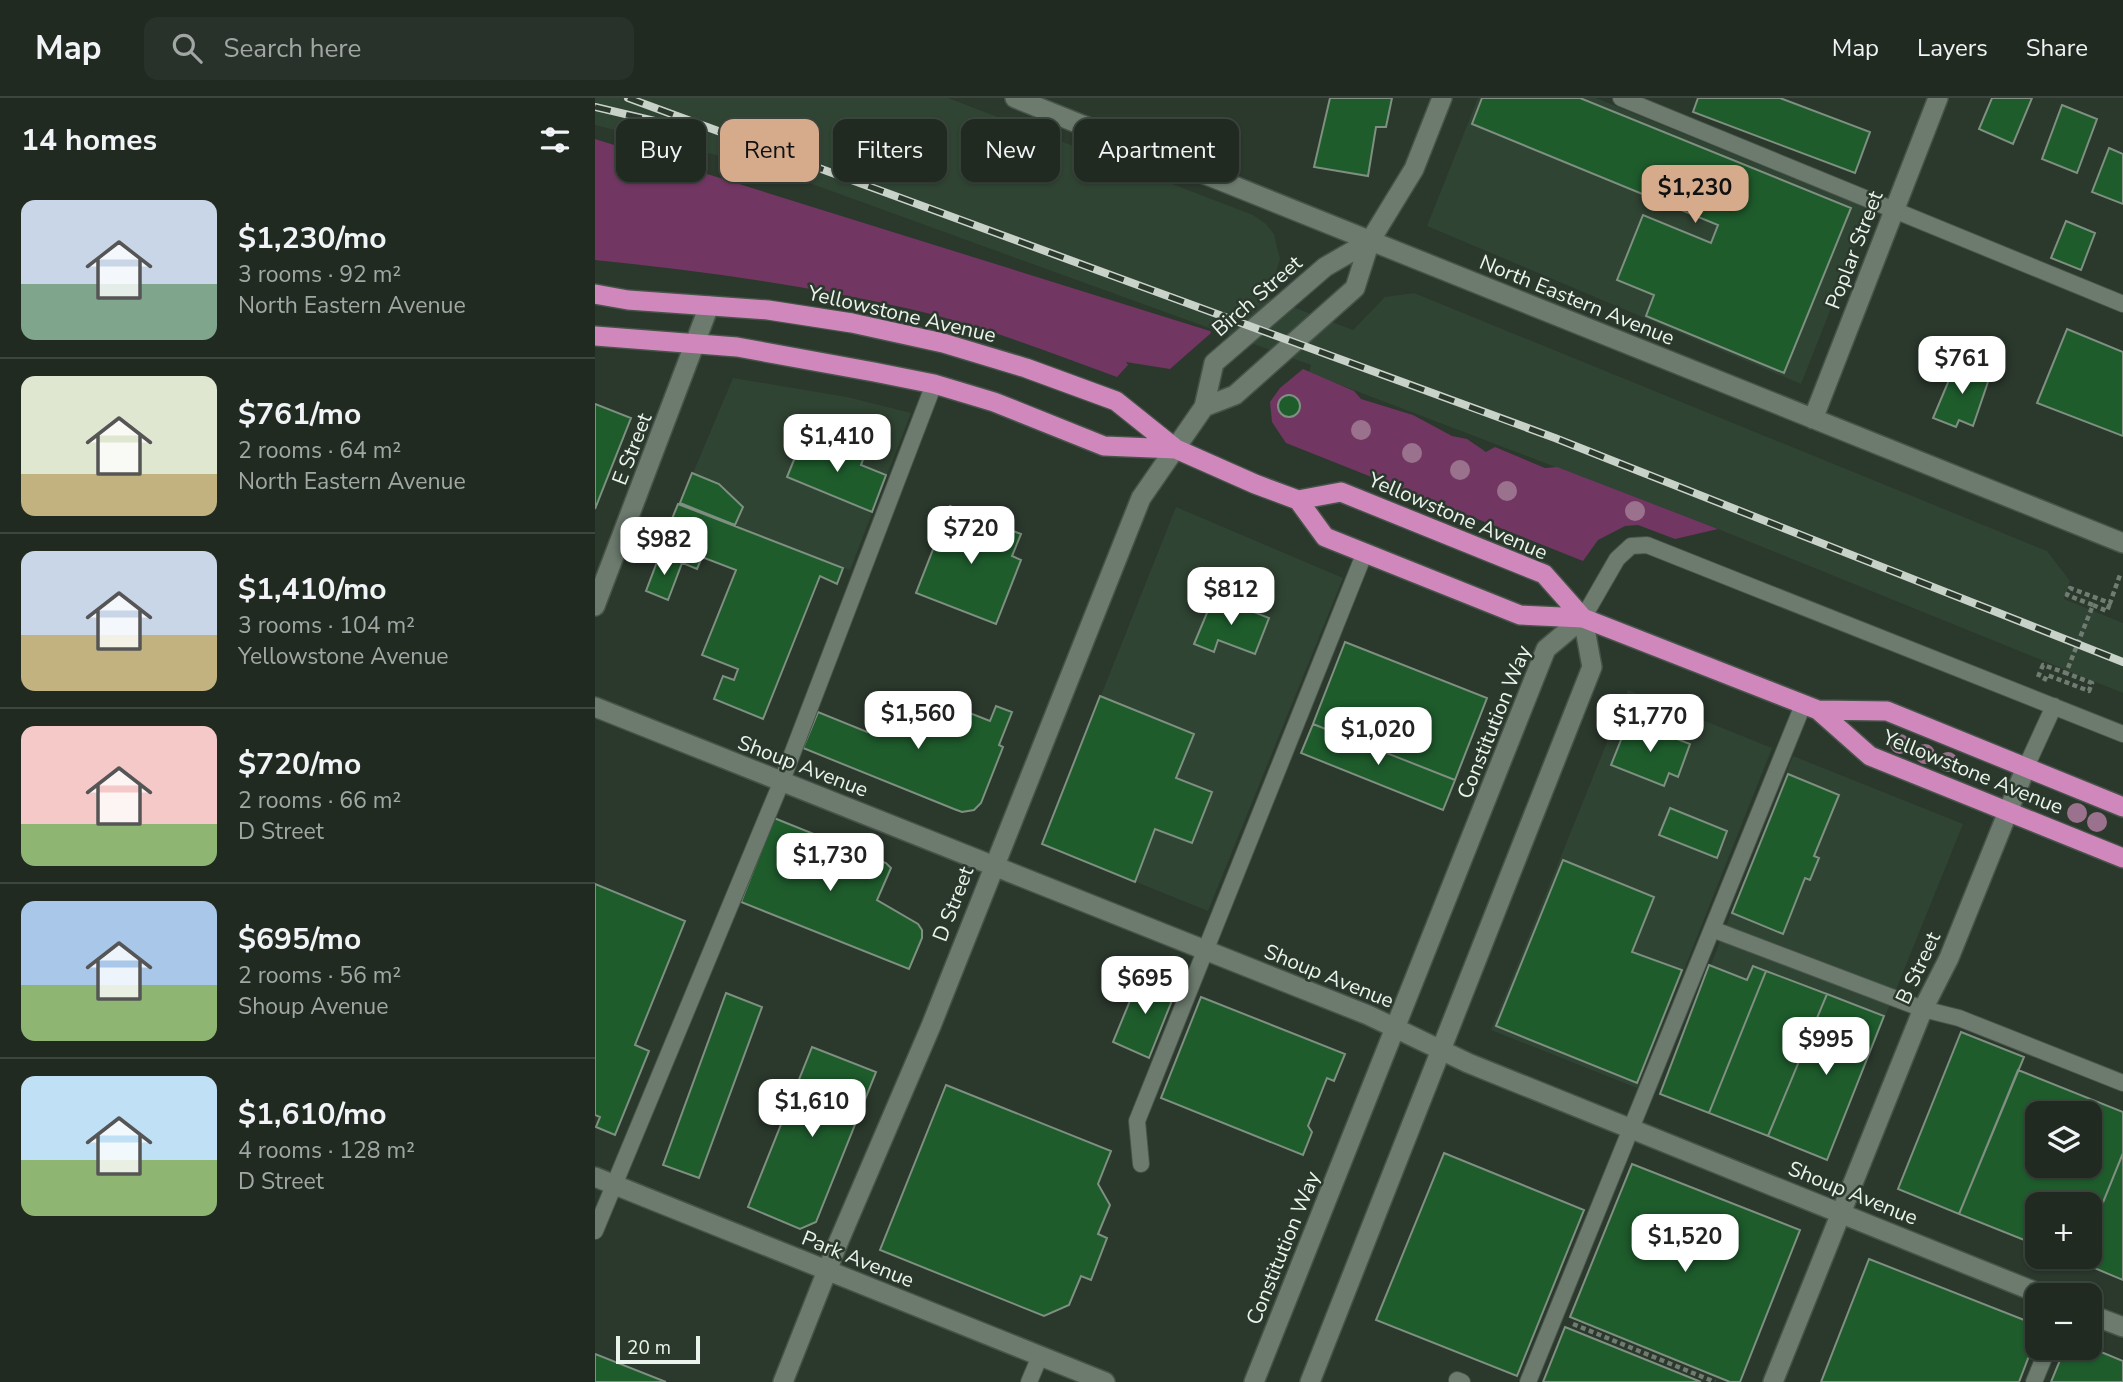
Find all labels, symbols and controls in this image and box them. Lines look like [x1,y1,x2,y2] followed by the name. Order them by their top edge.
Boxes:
[144,17,634,80] search box
[35,26,102,71] text: Map
[168,29,206,67] icon: search
[224,31,361,66] text: Search here
[1832,32,1879,64] text: Map
[1917,32,1988,64] text: Layers
[2026,32,2088,64] text: Share
[616,119,706,182] chip: Buy
[720,119,819,182] chip: Rent
[833,119,947,182] chip: Filters
[961,119,1060,182] chip: New
[1074,119,1239,182] chip: Apartment
[21,120,157,161] text: 14 homes
[536,121,574,159] icon: filters
[1638,166,1752,225] pin: $1,230
[1658,172,1732,203] text: $1,230
[1819,186,1890,313] street label: Poplar Street
[238,218,387,259] text: $1,230/mo
[77,228,161,312] icon: home
[1475,248,1679,352] street label: North Eastern Avenue
[1206,249,1308,343] street label: Birch Street
[238,259,401,290] text: 3 rooms · 92 m²
[804,279,999,349] street label: Yellowstone Avenue
[238,290,466,321] text: North Eastern Avenue
[1921,336,2003,396] pin: $761
[1934,343,1990,374] text: $761
[238,394,361,435] text: $761/mo
[77,404,161,488] icon: home
[606,408,659,489] street label: E Street
[780,414,894,474] pin: $1,410
[800,421,874,452] text: $1,410
[238,435,401,466] text: 2 rooms · 64 m²
[1363,465,1552,566] street label: Yellowstone Avenue
[238,466,466,497] text: North Eastern Avenue
[930,506,1012,566] pin: $720
[943,513,999,544] text: $720
[623,518,705,577] pin: $982
[636,524,692,555] text: $982
[1190,568,1272,627] pin: $812
[238,569,387,610] text: $1,410/mo
[1203,574,1259,605] text: $812
[77,579,161,663] icon: home
[238,610,415,641] text: 3 rooms · 104 m²
[238,641,449,672] text: Yellowstone Avenue
[1450,641,1538,803] street label: Constitution Way
[861,692,975,751] pin: $1,560
[1593,694,1707,754] pin: $1,770
[881,698,955,729] text: $1,560
[1613,701,1687,732] text: $1,770
[1321,708,1435,767] pin: $1,020
[1341,714,1415,745] text: $1,020
[1878,723,2067,821] street label: Yellowstone Avenue
[734,728,872,804] street label: Shoup Avenue
[238,744,361,785] text: $720/mo
[77,754,161,838] icon: home
[238,785,401,816] text: 2 rooms · 66 m²
[238,816,324,847] text: D Street
[773,834,887,893] pin: $1,730
[793,840,867,871] text: $1,730
[926,862,980,946] street label: D Street
[238,919,361,960] text: $695/mo
[1889,927,1947,1009] street label: B Street
[77,929,161,1013] icon: home
[1260,937,1398,1015] street label: Shoup Avenue
[1104,956,1186,1016] pin: $695
[238,960,401,991] text: 2 rooms · 56 m²
[1117,963,1173,994] text: $695
[238,991,389,1022] text: Shoup Avenue
[1785,1018,1867,1077] pin: $995
[1798,1024,1854,1055] text: $995
[755,1080,869,1139] pin: $1,610
[775,1086,849,1117] text: $1,610
[238,1094,387,1135] text: $1,610/mo
[2025,1101,2102,1360] map controls
[2025,1101,2102,1178] button: layers
[77,1104,161,1188] icon: home
[238,1135,415,1166] text: 4 rooms · 128 m²
[1784,1154,1922,1232] street label: Shoup Avenue
[238,1166,324,1197] text: D Street
[1239,1167,1327,1329] street label: Constitution Way
[2025,1192,2102,1269] button: +
[1628,1214,1742,1274] pin: $1,520
[1648,1221,1722,1252] text: $1,520
[798,1224,918,1294] street label: Park Avenue
[2025,1283,2102,1360] button: −
[616,1333,700,1365] scale bar
[627,1335,671,1361] text: 20 m

